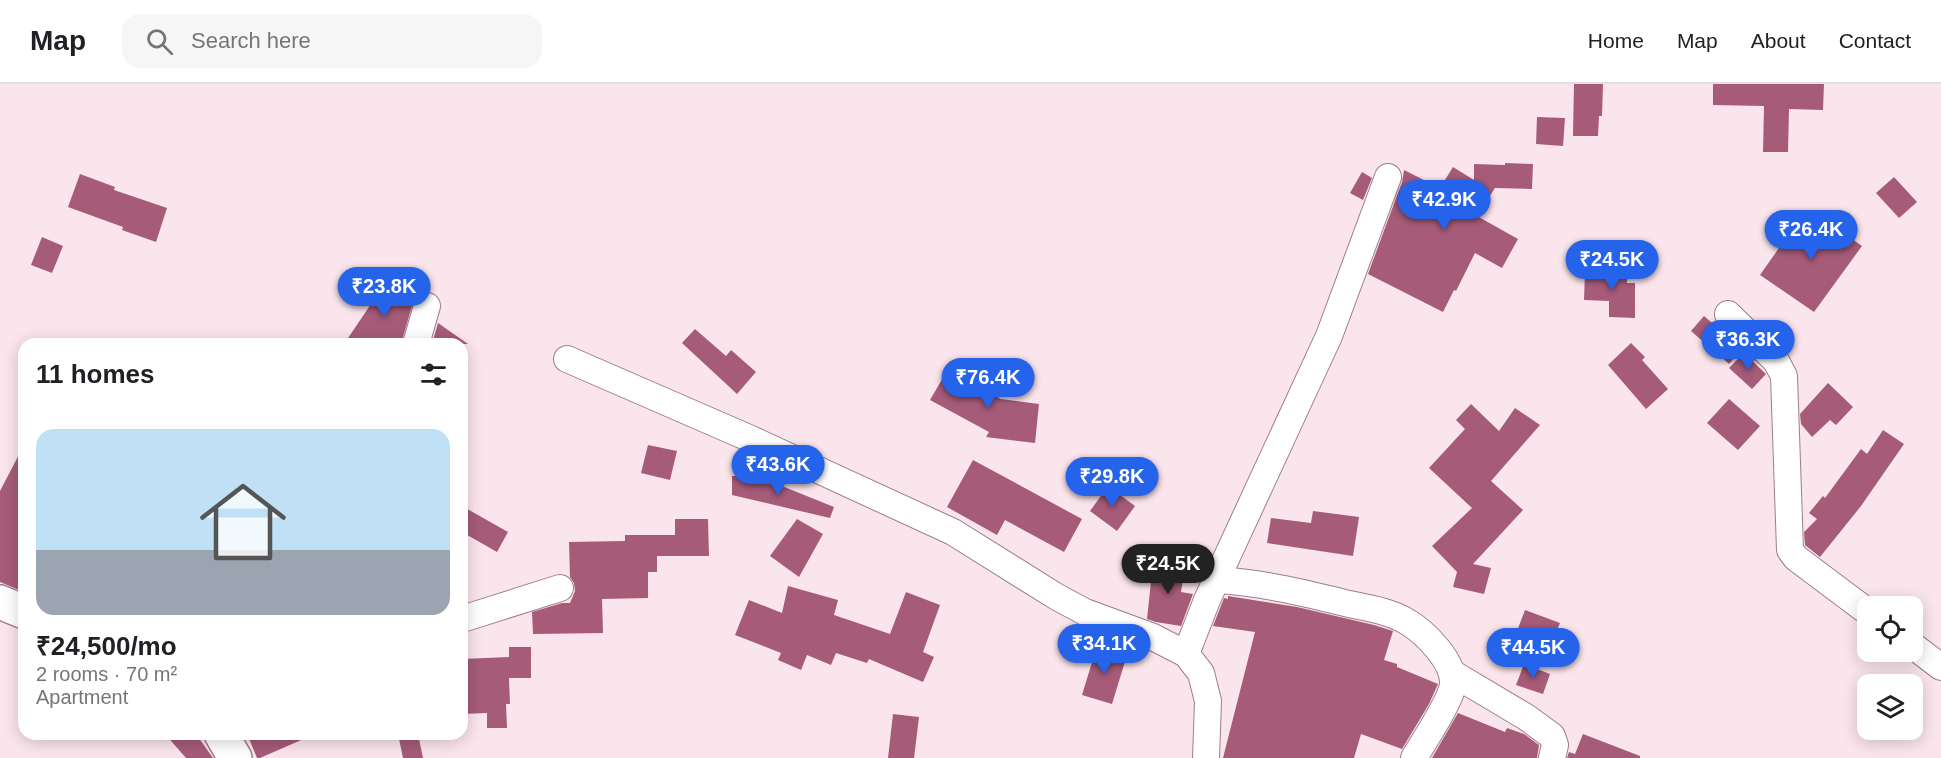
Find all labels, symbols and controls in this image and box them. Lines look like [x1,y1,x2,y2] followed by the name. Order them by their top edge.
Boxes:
[122,14,542,68] search box
[30,25,86,56] text: Map
[143,25,176,58] icon: search
[191,28,311,53] text: Search here
[1588,29,1644,52] text: Home
[1677,29,1718,52] text: Map
[1751,29,1806,52] text: About
[1839,29,1911,52] text: Contact
[1395,180,1493,231] pin: ₹42.9K
[1412,188,1476,210] text: ₹42.9K
[1762,210,1860,261] pin: ₹26.4K
[1779,218,1843,240] text: ₹26.4K
[1563,240,1661,291] pin: ₹24.5K
[1580,248,1644,270] text: ₹24.5K
[335,267,433,318] pin: ₹23.8K
[352,275,416,297] text: ₹23.8K
[1699,320,1797,371] pin: ₹36.3K
[1716,328,1780,350] text: ₹36.3K
[417,358,450,391] icon: filters
[939,358,1037,409] pin: ₹76.4K
[36,359,155,389] text: 11 homes
[956,366,1020,388] text: ₹76.4K
[729,445,827,496] pin: ₹43.6K
[746,453,810,475] text: ₹43.6K
[1063,457,1161,508] pin: ₹29.8K
[1080,465,1144,487] text: ₹29.8K
[189,468,297,576] icon: home
[1119,544,1217,595] pin: ₹24.5K
[1136,552,1200,574] text: ₹24.5K
[1857,596,1923,740] map controls
[1857,596,1923,662] button: locate
[1055,624,1153,675] pin: ₹34.1K
[1484,628,1582,679] pin: ₹44.5K
[36,631,177,661] text: ₹24,500/mo
[1072,632,1136,654] text: ₹34.1K
[1501,636,1565,658] text: ₹44.5K
[36,663,177,685] text: 2 rooms · 70 m²
[1857,674,1923,740] button: layers
[36,686,128,708] text: Apartment

